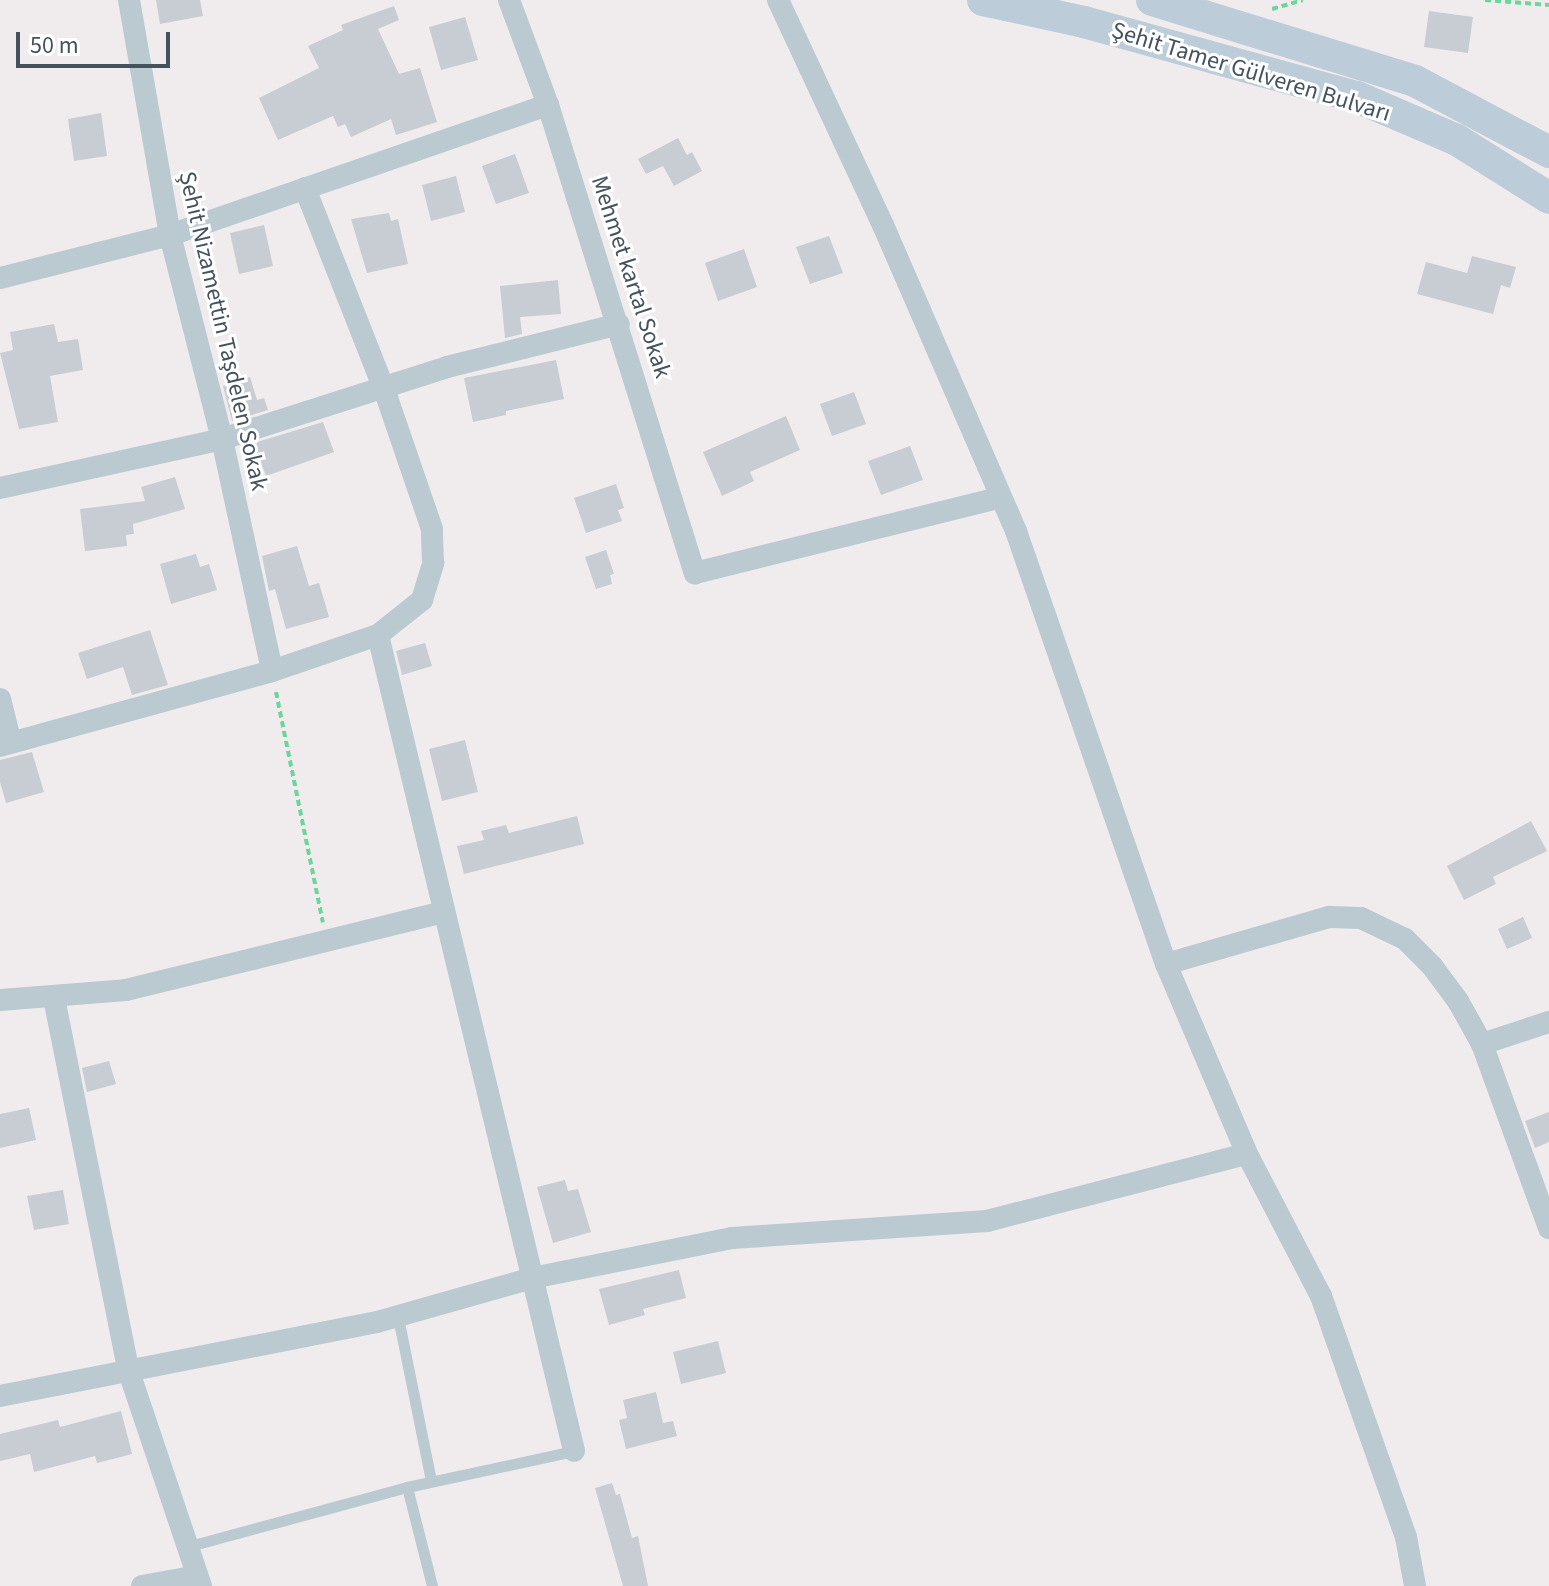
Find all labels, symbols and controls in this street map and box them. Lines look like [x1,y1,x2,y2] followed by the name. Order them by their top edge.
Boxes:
[20,16,174,66] scale bar
[1108,16,1394,128] street label: Şehit Tamer Gülveren Bulvarı
[30,28,79,63] text: 50 m
[172,169,274,493] street label: Şehit Nizamettin Taşdelen Sokak
[585,172,677,382] street label: Mehmet kartal Sokak

